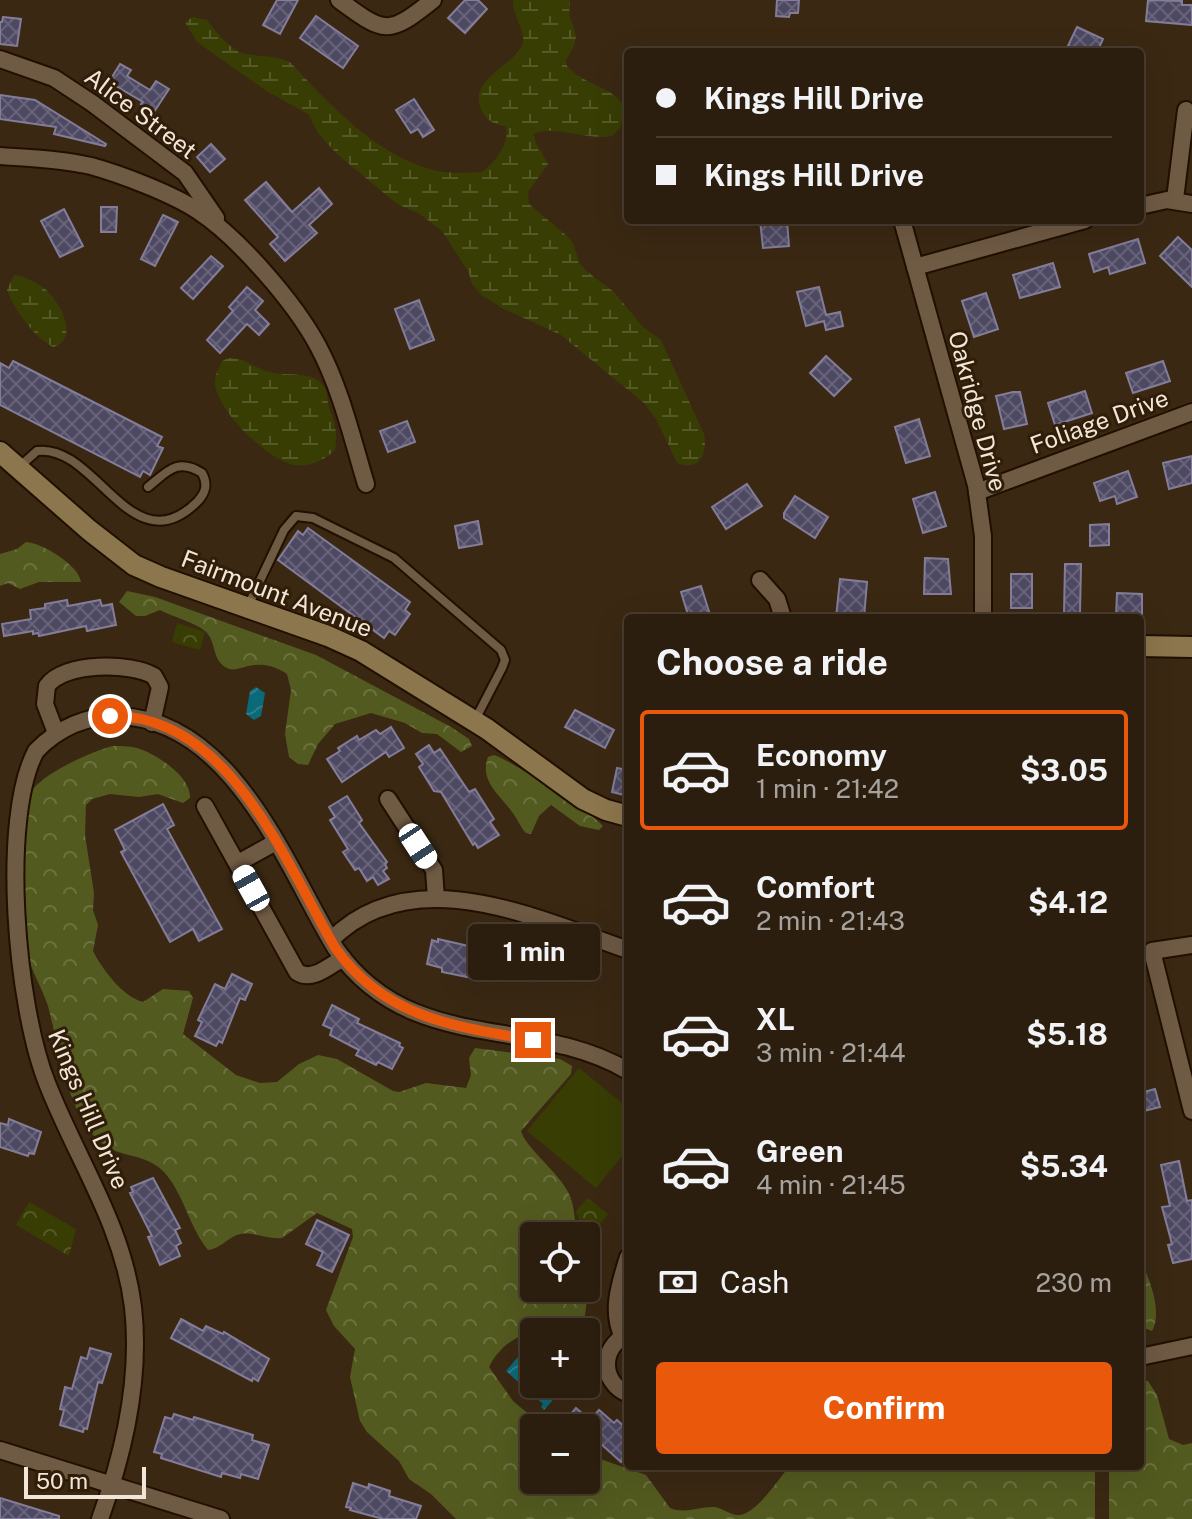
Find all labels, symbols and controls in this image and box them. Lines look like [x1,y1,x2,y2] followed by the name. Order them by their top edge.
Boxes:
[80,62,202,164] street label: Alice Street
[704,80,924,116] text: Kings Hill Drive
[704,157,924,193] text: Kings Hill Drive
[943,328,1013,494] street label: Oakridge Drive
[1026,383,1172,459] street label: Foliage Drive
[178,544,376,642] street label: Fairmount Avenue
[656,641,888,683] text: Choose a ride
[92,698,128,734] route start
[660,734,732,806] icon: car
[756,737,887,773] text: Economy
[1020,752,1108,788] text: $3.05
[756,773,899,804] text: 1 min · 21:42
[395,819,441,873] car
[229,861,273,915] car
[660,866,732,938] icon: car
[756,869,875,905] text: Comfort
[1028,884,1108,920] text: $4.12
[756,905,905,936] text: 2 min · 21:43
[467,924,599,980] callout: 1 min
[503,936,565,967] text: 1 min
[660,998,732,1070] icon: car
[756,1001,795,1037] text: XL
[1026,1016,1108,1052] text: $5.18
[515,1022,551,1058] route end
[43,1025,135,1193] street label: Kings Hill Drive
[756,1037,906,1068] text: 3 min · 21:44
[660,1130,732,1202] icon: car
[756,1133,843,1169] text: Green
[1020,1148,1108,1184] text: $5.34
[756,1169,906,1200] text: 4 min · 21:45
[520,1222,600,1494] map controls
[520,1222,600,1302] button: locate
[656,1260,700,1304] icon: cash
[720,1264,789,1300] text: Cash
[1036,1267,1112,1298] text: 230 m
[520,1318,600,1398] button: +
[656,1362,1112,1454] button: Confirm
[520,1414,600,1494] button: −
[24,1463,146,1499] scale bar
[36,1468,88,1494] text: 50 m

